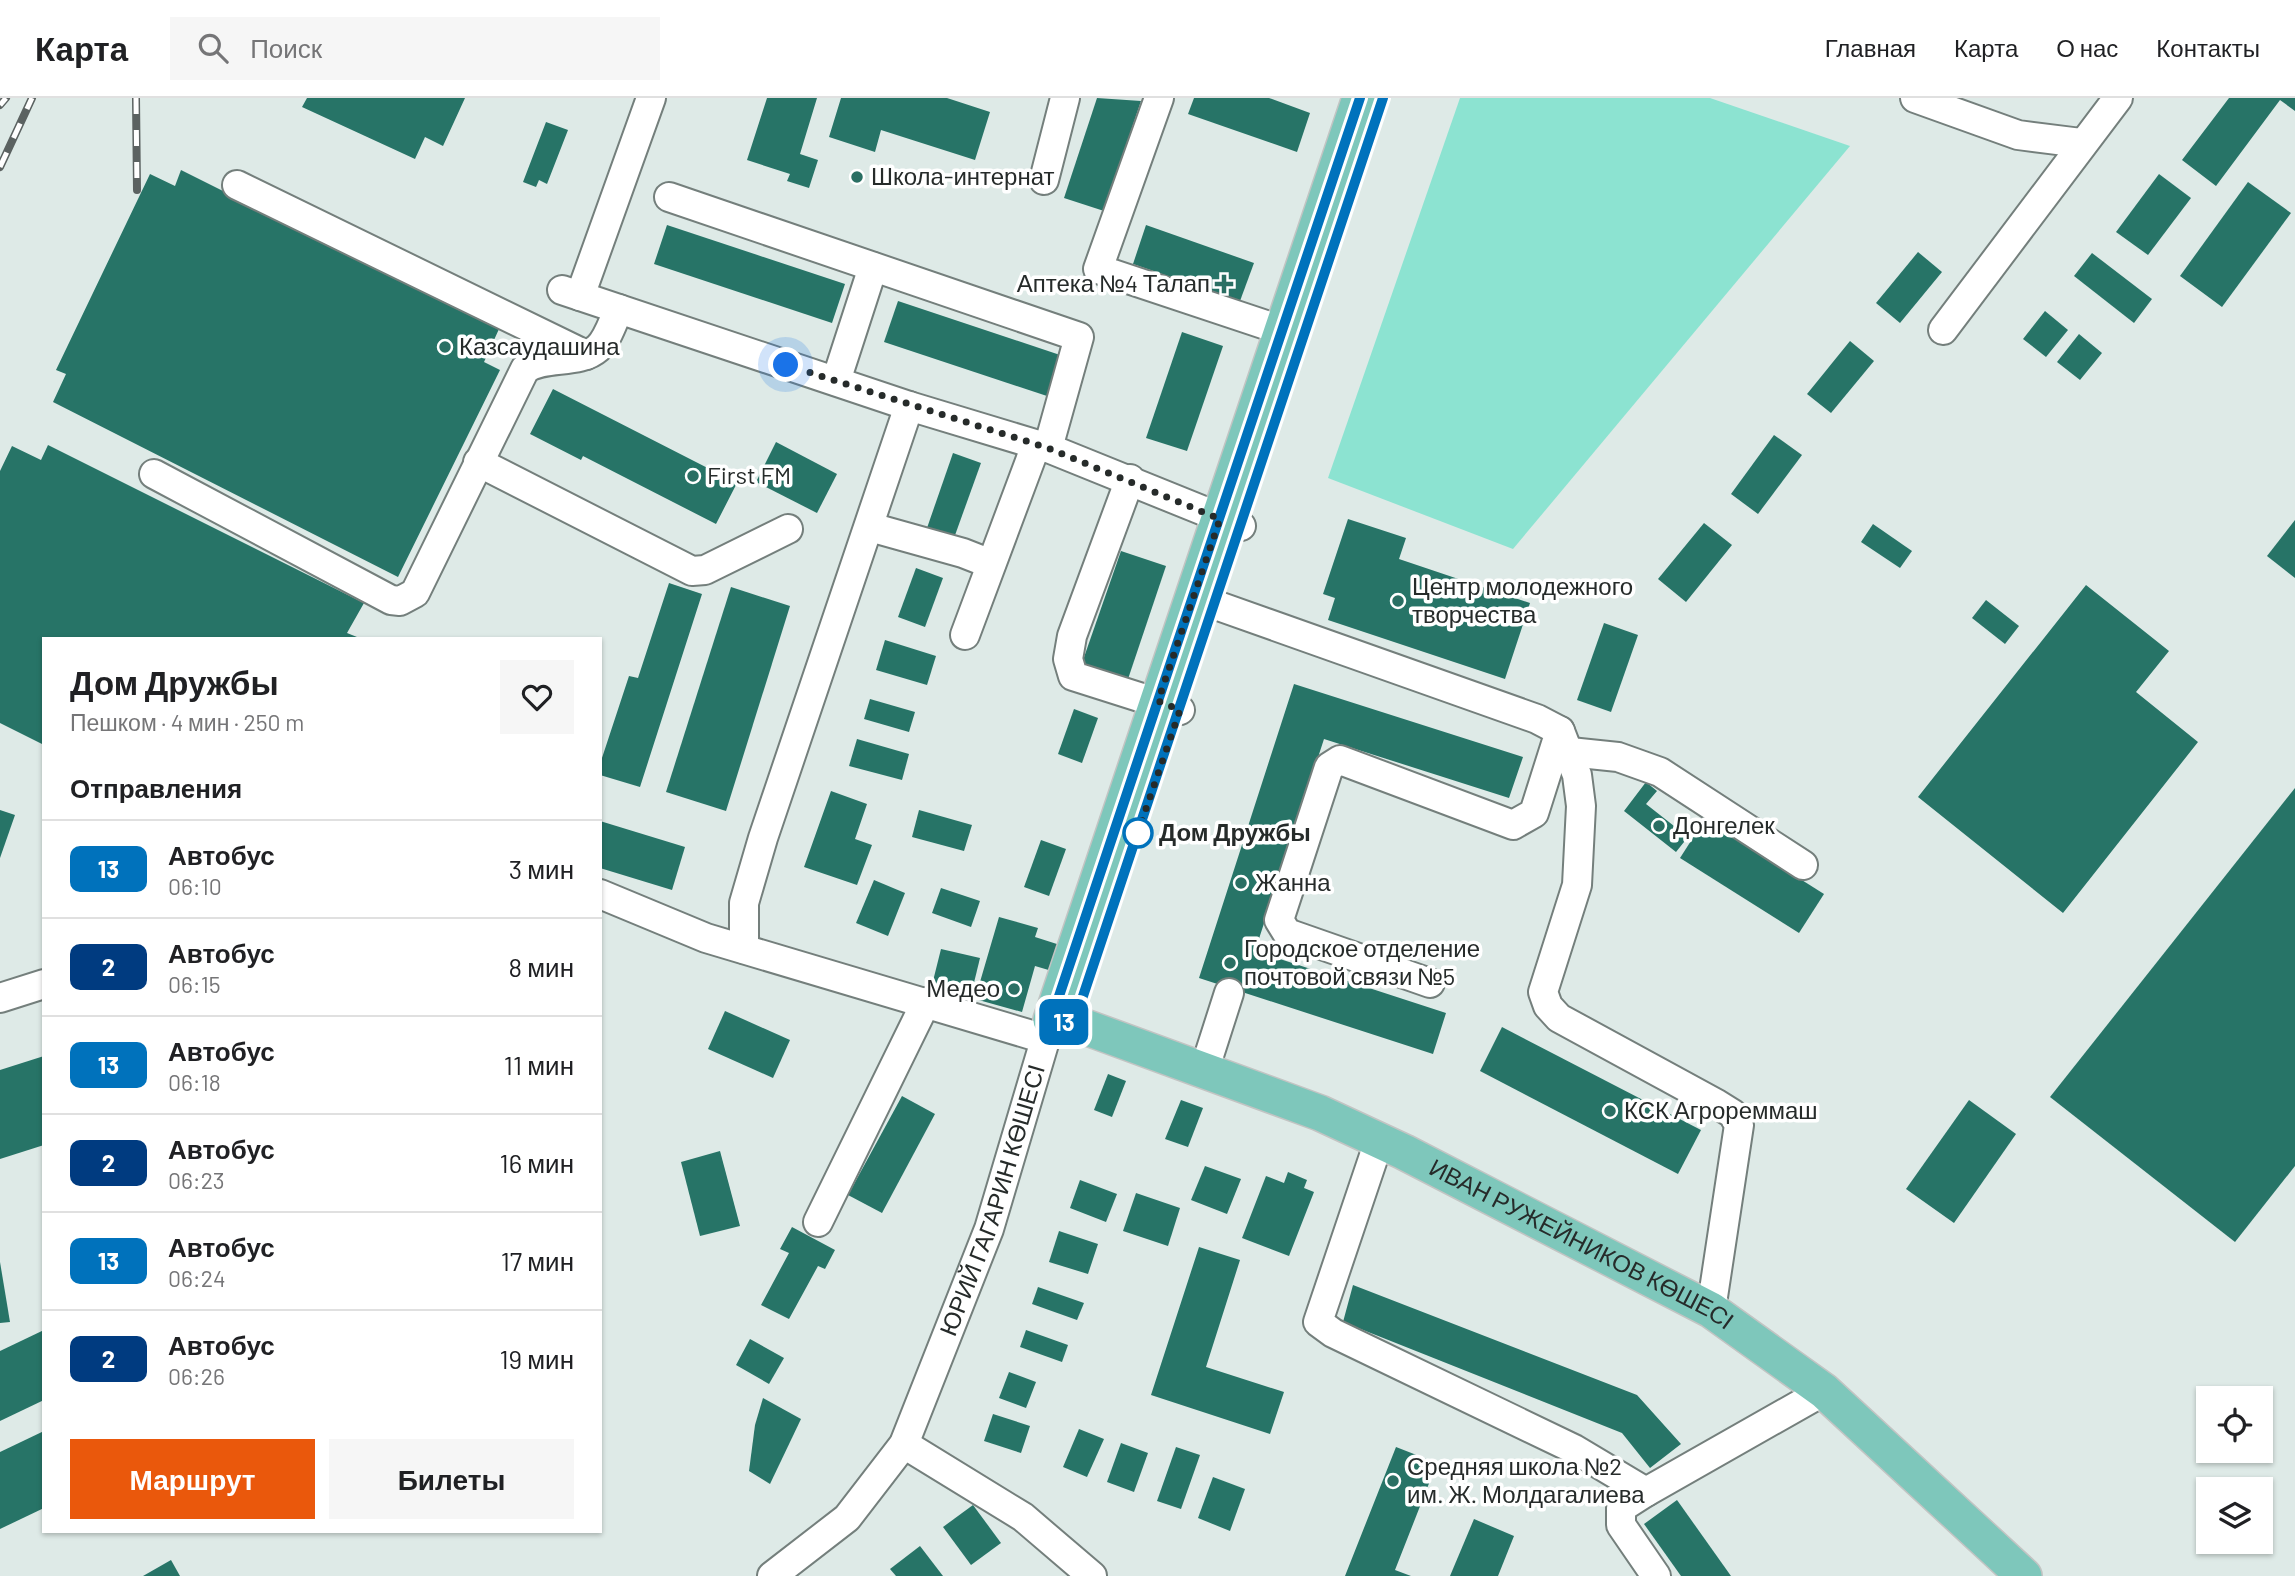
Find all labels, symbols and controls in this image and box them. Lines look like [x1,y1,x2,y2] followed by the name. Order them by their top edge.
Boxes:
[170,17,660,80] search box
[35,28,128,68] text: Карта
[194,29,232,67] icon: search
[250,32,322,63] text: Поиск
[1825,33,1916,62] text: Главная
[1954,33,2018,62] text: Карта
[2056,33,2118,62] text: О нас
[2156,33,2260,62] text: Контакты
[871,161,1055,190] place label: Школа-интернат
[849,169,865,185] marker: Школа-интернат
[1017,268,1210,297] place label: Аптека №4 Талап
[1216,276,1232,292] marker: Аптека №4 Талап
[459,331,620,360] place label: Казсаудашина
[437,339,453,355] marker: Казсаудашина
[768,347,803,382] your location
[707,460,791,489] place label: First FM
[685,468,701,484] marker: First FM
[1412,571,1633,628] place label: Центр молодежного творчества
[1390,593,1406,609] marker: Центр молодежного творчества
[500,660,574,734] button: heart
[70,662,279,702] text: Дом Дружбы
[70,708,304,736] text: Пешком · 4 мин · 250 m
[70,772,242,803] text: Отправления
[1673,810,1775,839] place label: Донгелек
[1159,817,1311,846] place label: Дом Дружбы
[1123,818,1153,848] marker: Дом Дружбы
[1651,818,1667,834] marker: Донгелек
[168,839,275,870] text: Автобус
[509,853,574,884] text: 3 мин
[98,854,119,883] text: 13
[1255,867,1331,896] place label: Жанна
[168,872,222,900] text: 06:10
[1233,875,1249,891] marker: Жанна
[1244,933,1480,990] place label: Городское отделение почтовой связи №5
[168,937,275,968] text: Автобус
[508,951,574,982] text: 8 мин
[102,952,115,981] text: 2
[1222,955,1238,971] marker: Городское отделение почтовой связи №5
[168,970,221,998] text: 06:15
[926,973,1000,1002] place label: Медео
[1006,981,1022,997] marker: Медео
[1032,999,1096,1045] line badge: 13
[1053,1007,1075,1036] text: 13
[168,1035,275,1066] text: Автобус
[504,1049,574,1080] text: 11 мин
[98,1050,119,1079] text: 13
[932,1061,1050,1339] street label: ЮРИЙ ГАГАРИН КӨШЕСІ
[168,1068,221,1096] text: 06:18
[1624,1095,1818,1124] place label: КСК Агрореммаш
[1602,1103,1618,1119] marker: КСК Агрореммаш
[168,1133,275,1164] text: Автобус
[500,1147,574,1178] text: 16 мин
[102,1148,115,1177] text: 2
[1425,1152,1740,1335] street label: ИВАН РУЖЕЙНИКОВ КӨШЕСІ
[168,1166,225,1194] text: 06:23
[168,1231,275,1262] text: Автобус
[501,1245,574,1276] text: 17 мин
[98,1246,119,1275] text: 13
[168,1264,226,1292] text: 06:24
[168,1329,275,1360] text: Автобус
[499,1343,574,1374] text: 19 мин
[102,1344,115,1373] text: 2
[168,1362,225,1390] text: 06:26
[2196,1386,2273,1554] map controls
[2196,1386,2273,1463] button: locate
[70,1439,315,1519] button: Маршрут
[329,1439,574,1519] button: Билеты
[1407,1451,1645,1508] place label: Средняя школа №2 им. Ж. Молдагалиева
[1385,1473,1401,1489] marker: Средняя школа №2 им. Ж. Молдагалиева
[2196,1477,2273,1554] button: layers

